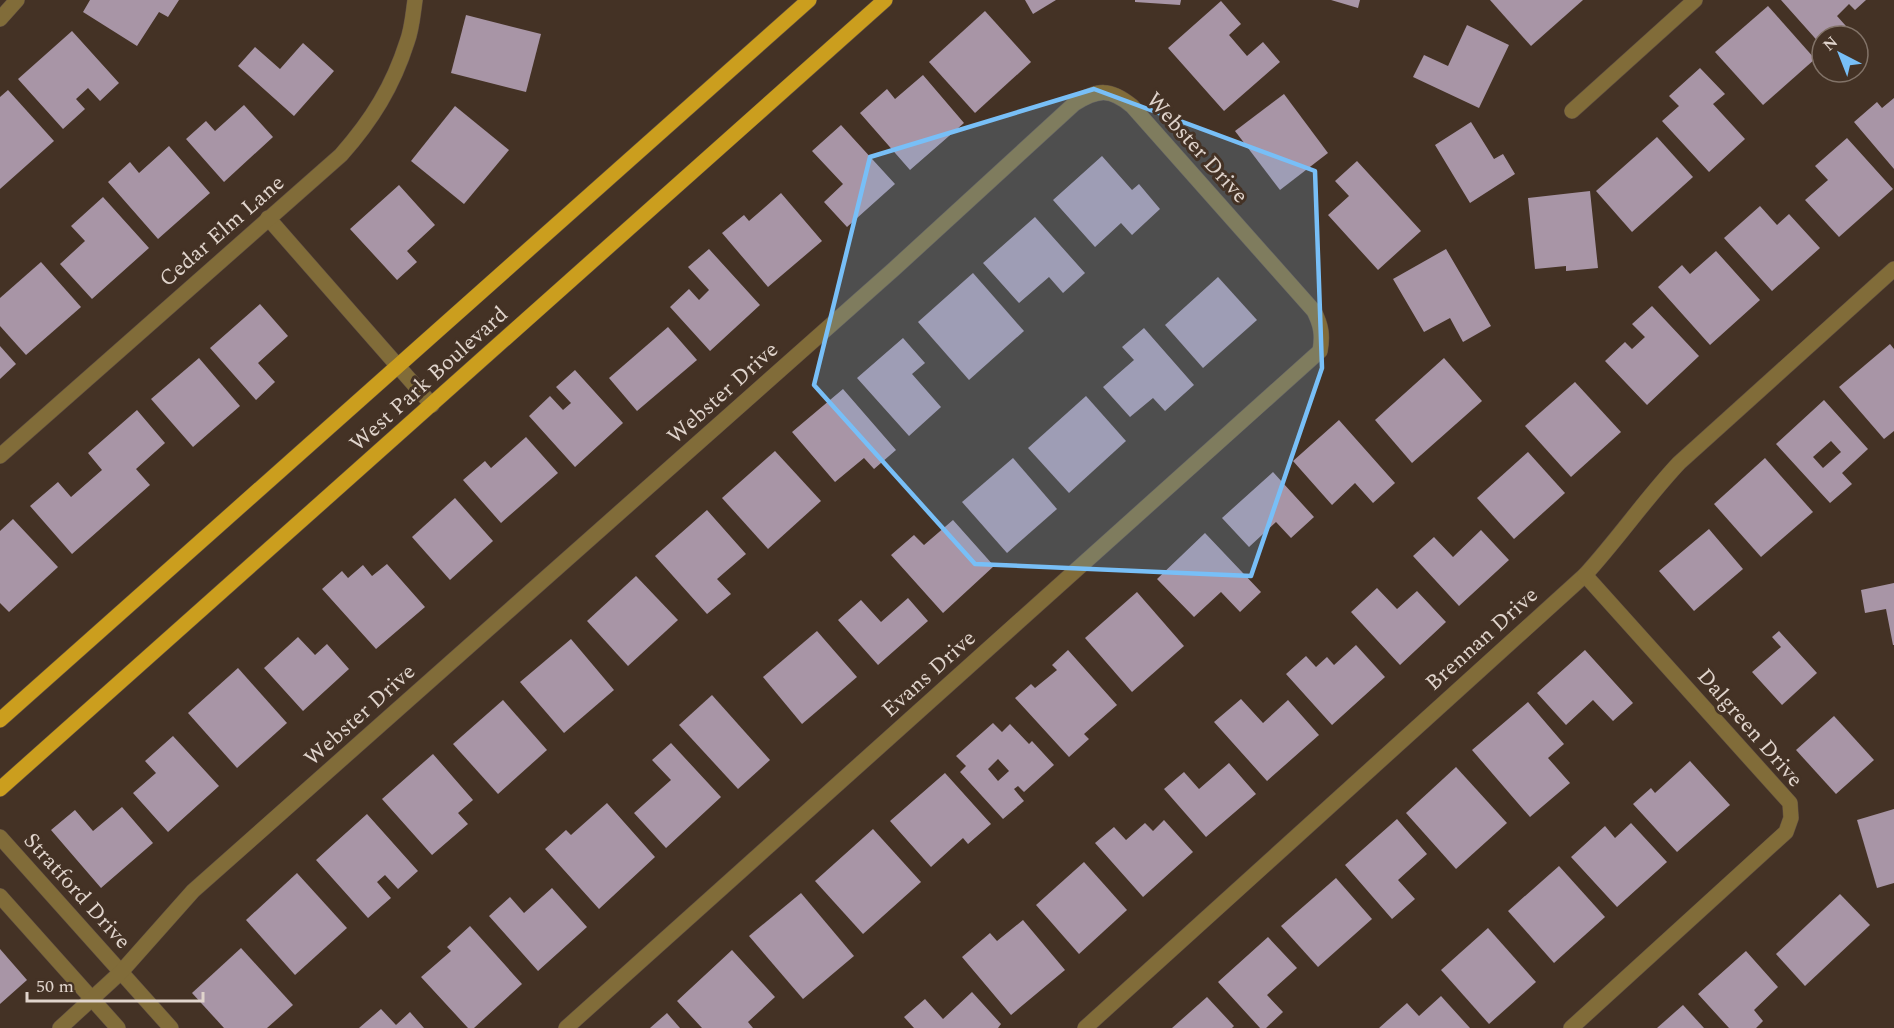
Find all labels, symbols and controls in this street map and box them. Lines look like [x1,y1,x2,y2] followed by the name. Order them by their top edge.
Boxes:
[1810,24,1870,84] north arrow
[1818,30,1844,57] text: N
[1138,85,1256,211] street label: Webster Drive
[152,167,292,295] street label: Cedar Elm Lane
[342,299,516,460] street label: West Park Boulevard
[660,334,786,452] street label: Webster Drive
[1418,579,1546,699] street label: Brennan Drive
[874,623,984,726] street label: Evans Drive
[297,656,423,774] street label: Webster Drive
[1689,661,1811,795] street label: Dalgreen Drive
[15,825,138,957] street label: Stratford Drive
[27,965,202,1003] scale bar
[36,973,74,1000] text: 50 m

